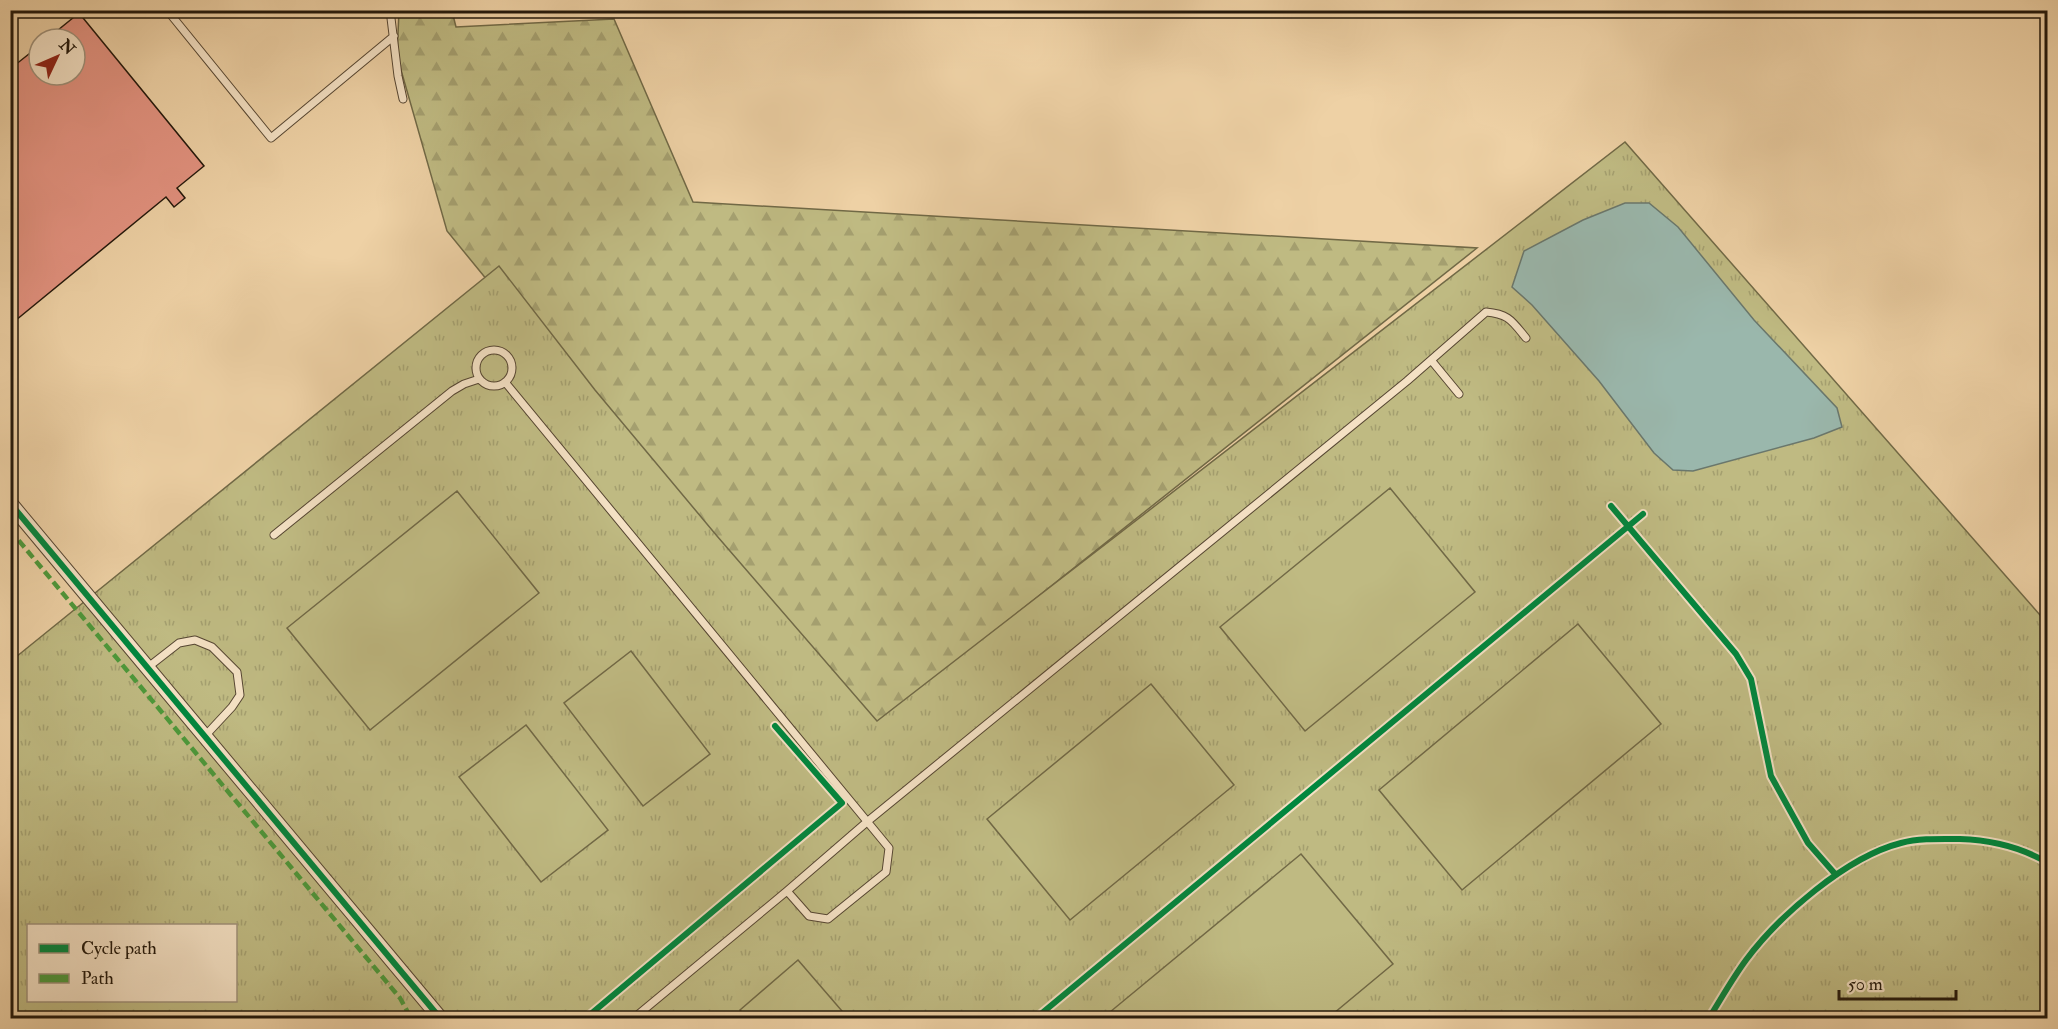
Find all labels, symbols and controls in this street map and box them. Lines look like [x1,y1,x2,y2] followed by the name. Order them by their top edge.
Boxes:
[27,27,87,87] north arrow
[54,34,80,60] text: N
[27,924,237,1002] legend
[81,937,157,960] text: Cycle path
[1839,963,1956,1001] scale bar
[81,967,114,990] text: Path
[1848,973,1883,996] text: 50 m

